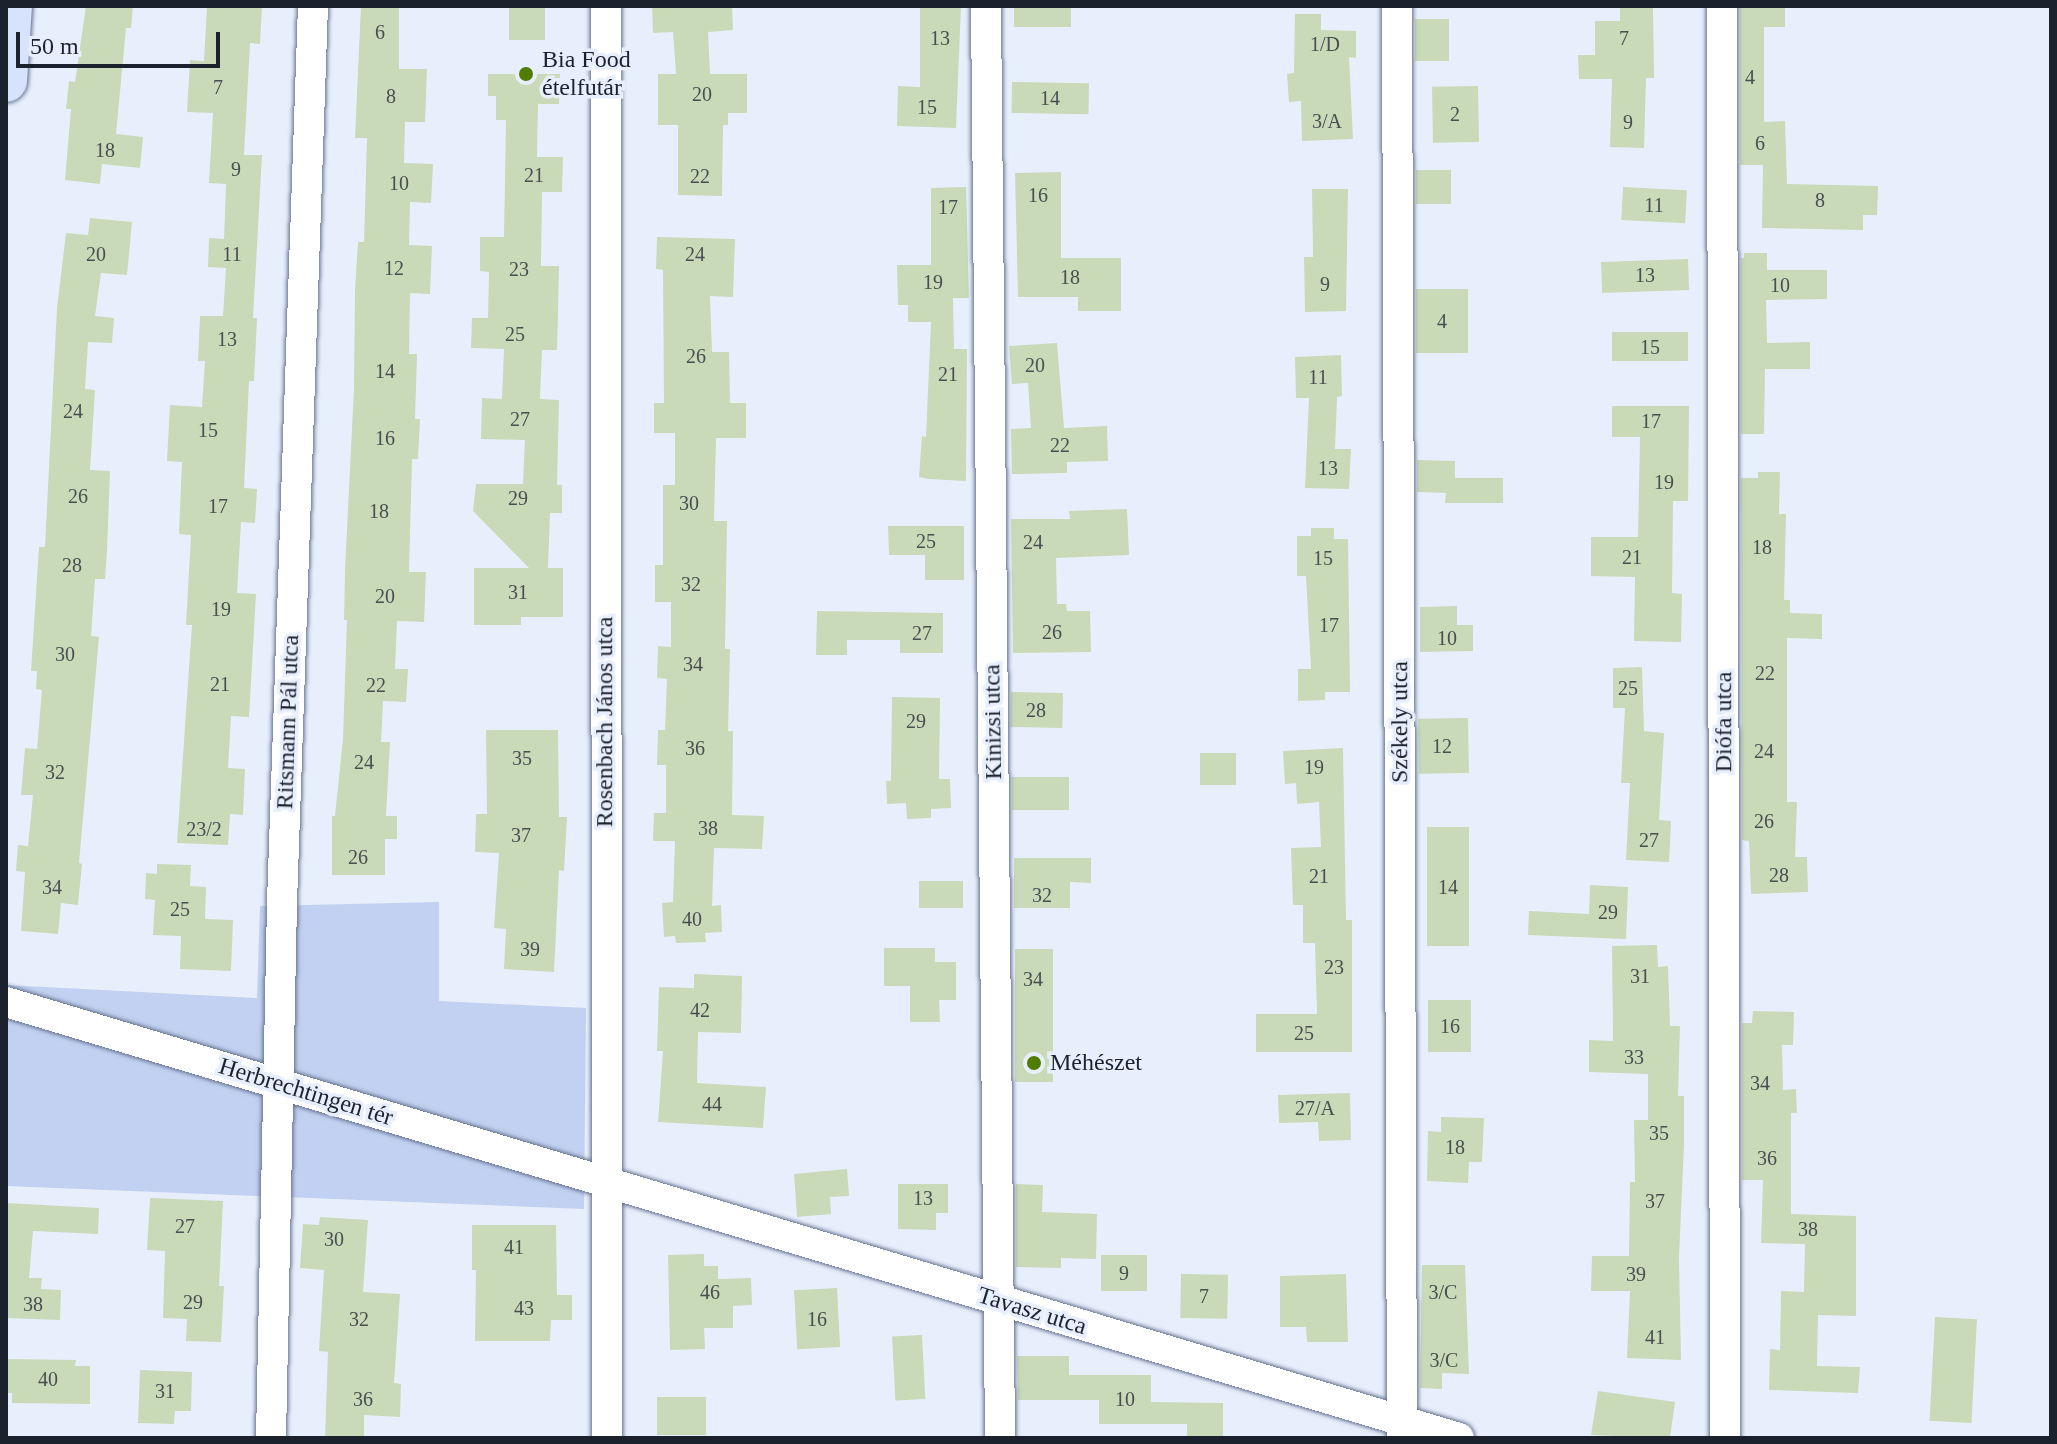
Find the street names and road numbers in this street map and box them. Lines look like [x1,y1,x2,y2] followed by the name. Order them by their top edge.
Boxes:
[591,617,619,827] street label: Rosenbach János utca
[271,634,305,810] street label: Ritsmann Pál utca
[1386,661,1414,783] street label: Székely utca
[978,664,1008,780] street label: Kinizsi utca
[1710,672,1738,772] street label: Diófa utca
[215,1052,397,1132] street label: Herbrechtingen tér
[974,1281,1090,1341] street label: Tavasz utca

